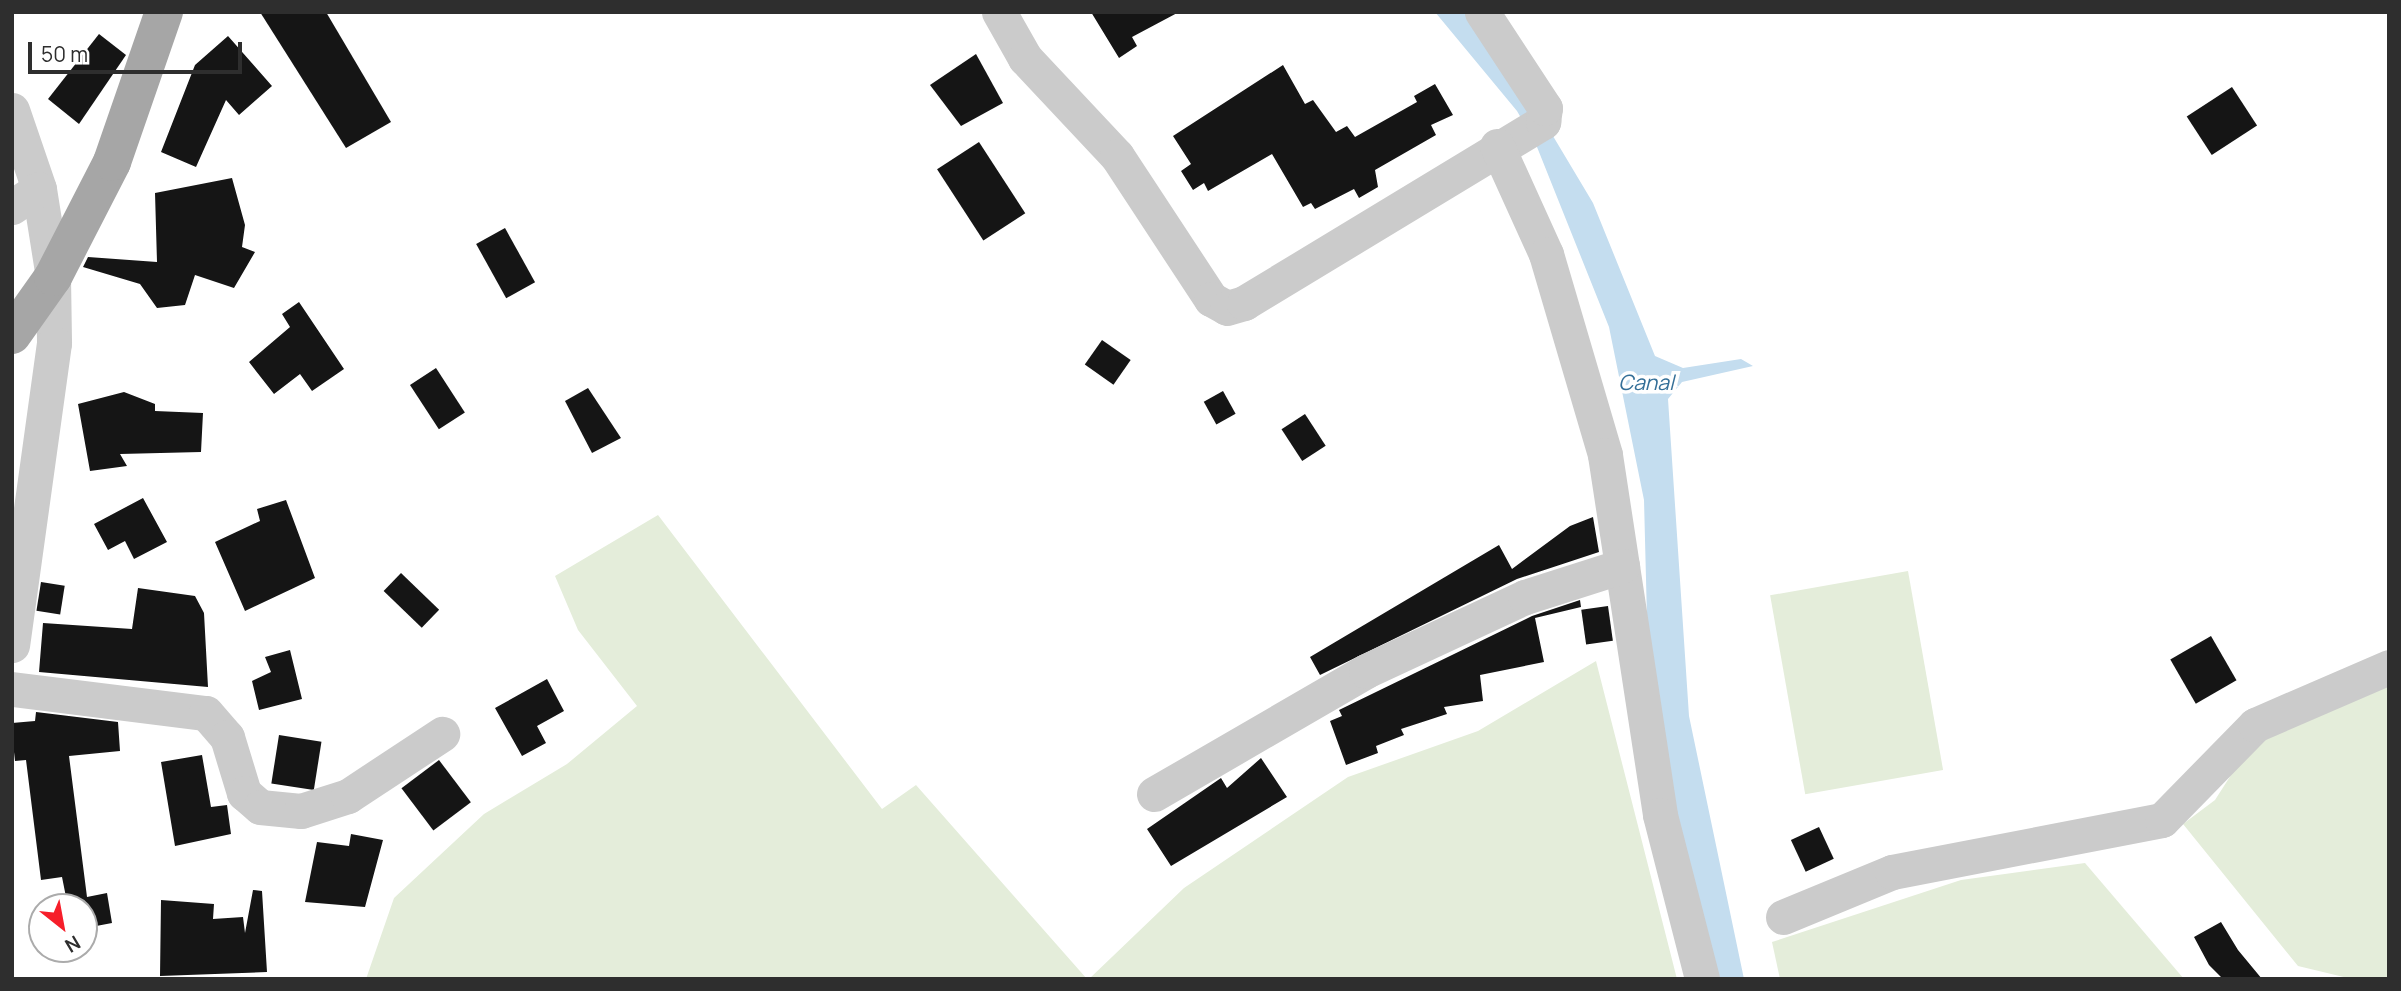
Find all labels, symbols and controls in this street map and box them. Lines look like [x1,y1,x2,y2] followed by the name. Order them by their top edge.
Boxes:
[32,28,245,72] scale bar
[41,40,88,68] text: 50 m
[1618,369,1674,395] water label: Canal
[28,893,98,963] north arrow
[60,930,85,959] text: N

